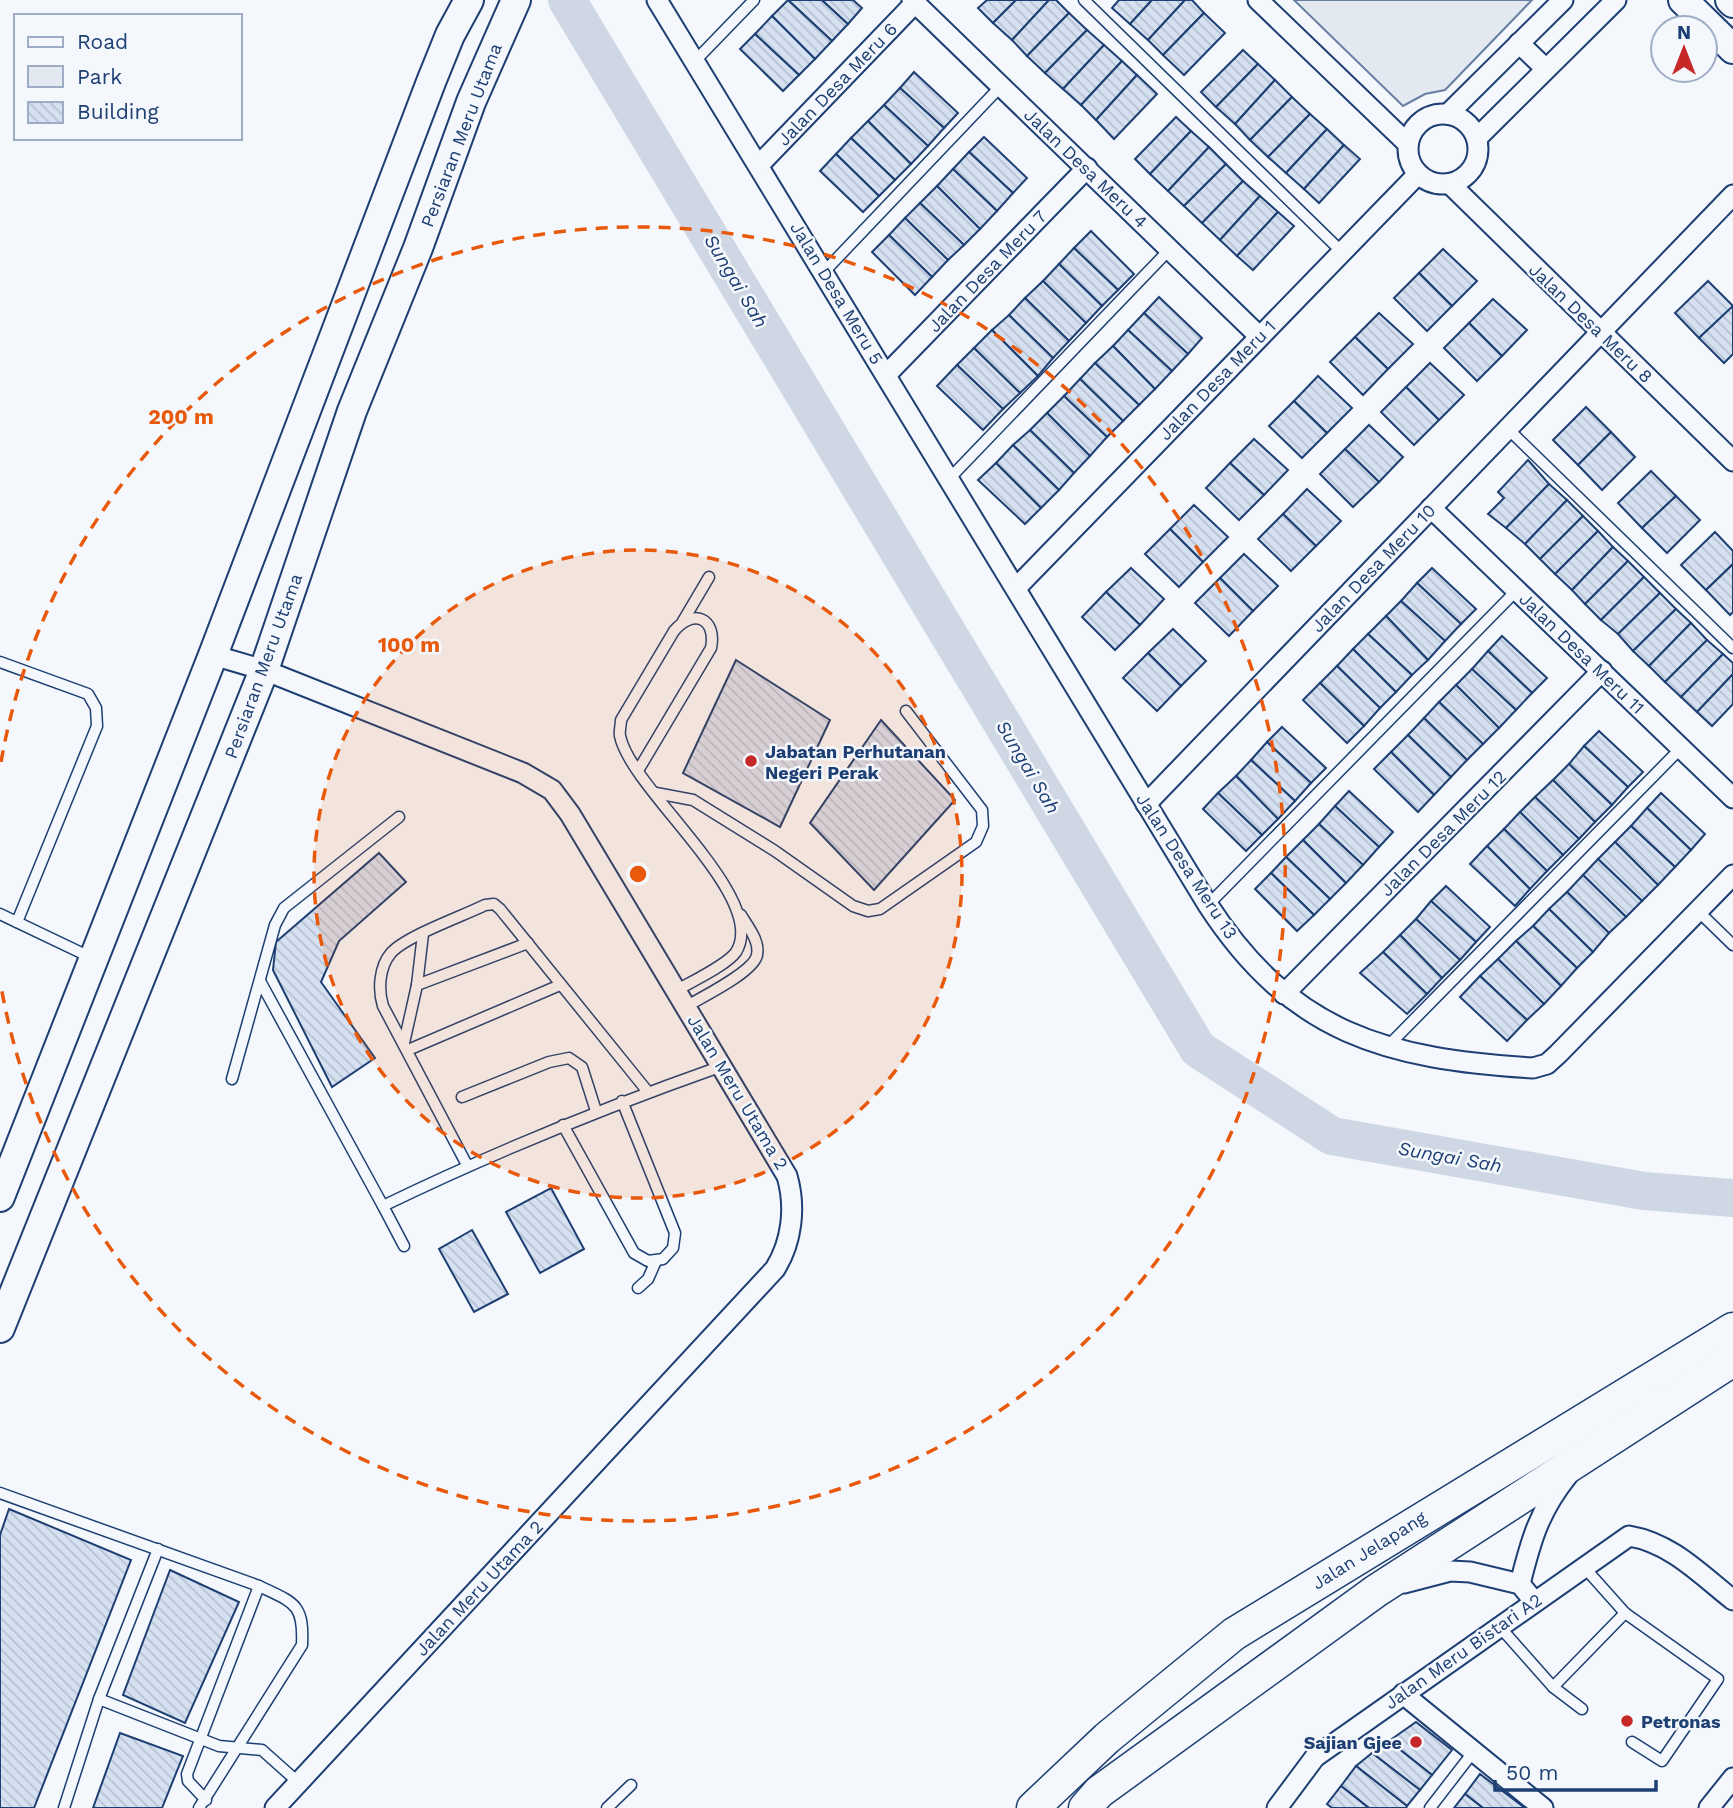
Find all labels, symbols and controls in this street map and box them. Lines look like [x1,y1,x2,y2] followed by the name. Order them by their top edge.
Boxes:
[14,14,242,140] legend
[1649,14,1719,84] north arrow
[773,18,901,150] street label: Jalan Desa Meru 6
[1677,21,1691,44] text: N
[77,29,128,54] text: Road
[416,40,506,230] street label: Persiaran Meru Utama
[77,64,122,89] text: Park
[77,99,159,124] text: Building
[1020,104,1152,232] street label: Jalan Desa Meru 4
[923,206,1051,336] street label: Jalan Desa Meru 7
[786,218,888,368] street label: Jalan Desa Meru 5
[699,230,773,332] water label: Sungai Sah
[1525,259,1657,387] street label: Jalan Desa Meru 8
[1154,316,1280,444] street label: Jalan Desa Meru 1
[148,404,214,429] text: 200 m
[1306,500,1440,636] street label: Jalan Desa Meru 10
[220,571,306,761] street label: Persiaran Meru Utama
[1515,588,1649,718] street label: Jalan Desa Meru 11
[378,632,440,657] text: 100 m
[991,716,1065,818] water label: Sungai Sah
[765,741,946,783] place label: Jabatan Perhutanan Negeri Perak
[743,753,759,769] marker: Jabatan Perhutanan Negeri Perak
[1376,766,1510,900] street label: Jalan Desa Meru 12
[1132,789,1242,943] street label: Jalan Desa Meru 13
[626,862,650,886] centre of rings
[683,1011,793,1173] street label: Jalan Meru Utama 2
[1396,1137,1504,1177] water label: Sungai Sah
[1308,1506,1430,1594] street label: Jalan Jelapang
[411,1516,547,1660] street label: Jalan Meru Utama 2
[1380,1589,1546,1713] street label: Jalan Meru Bistari A2
[1641,1711,1721,1732] place label: Petronas
[1619,1713,1635,1729] marker: Petronas
[1304,1732,1402,1753] place label: Sajian Gjee
[1408,1734,1424,1750] marker: Sajian Gjee
[1495,1748,1656,1792] scale bar
[1506,1760,1558,1785] text: 50 m

